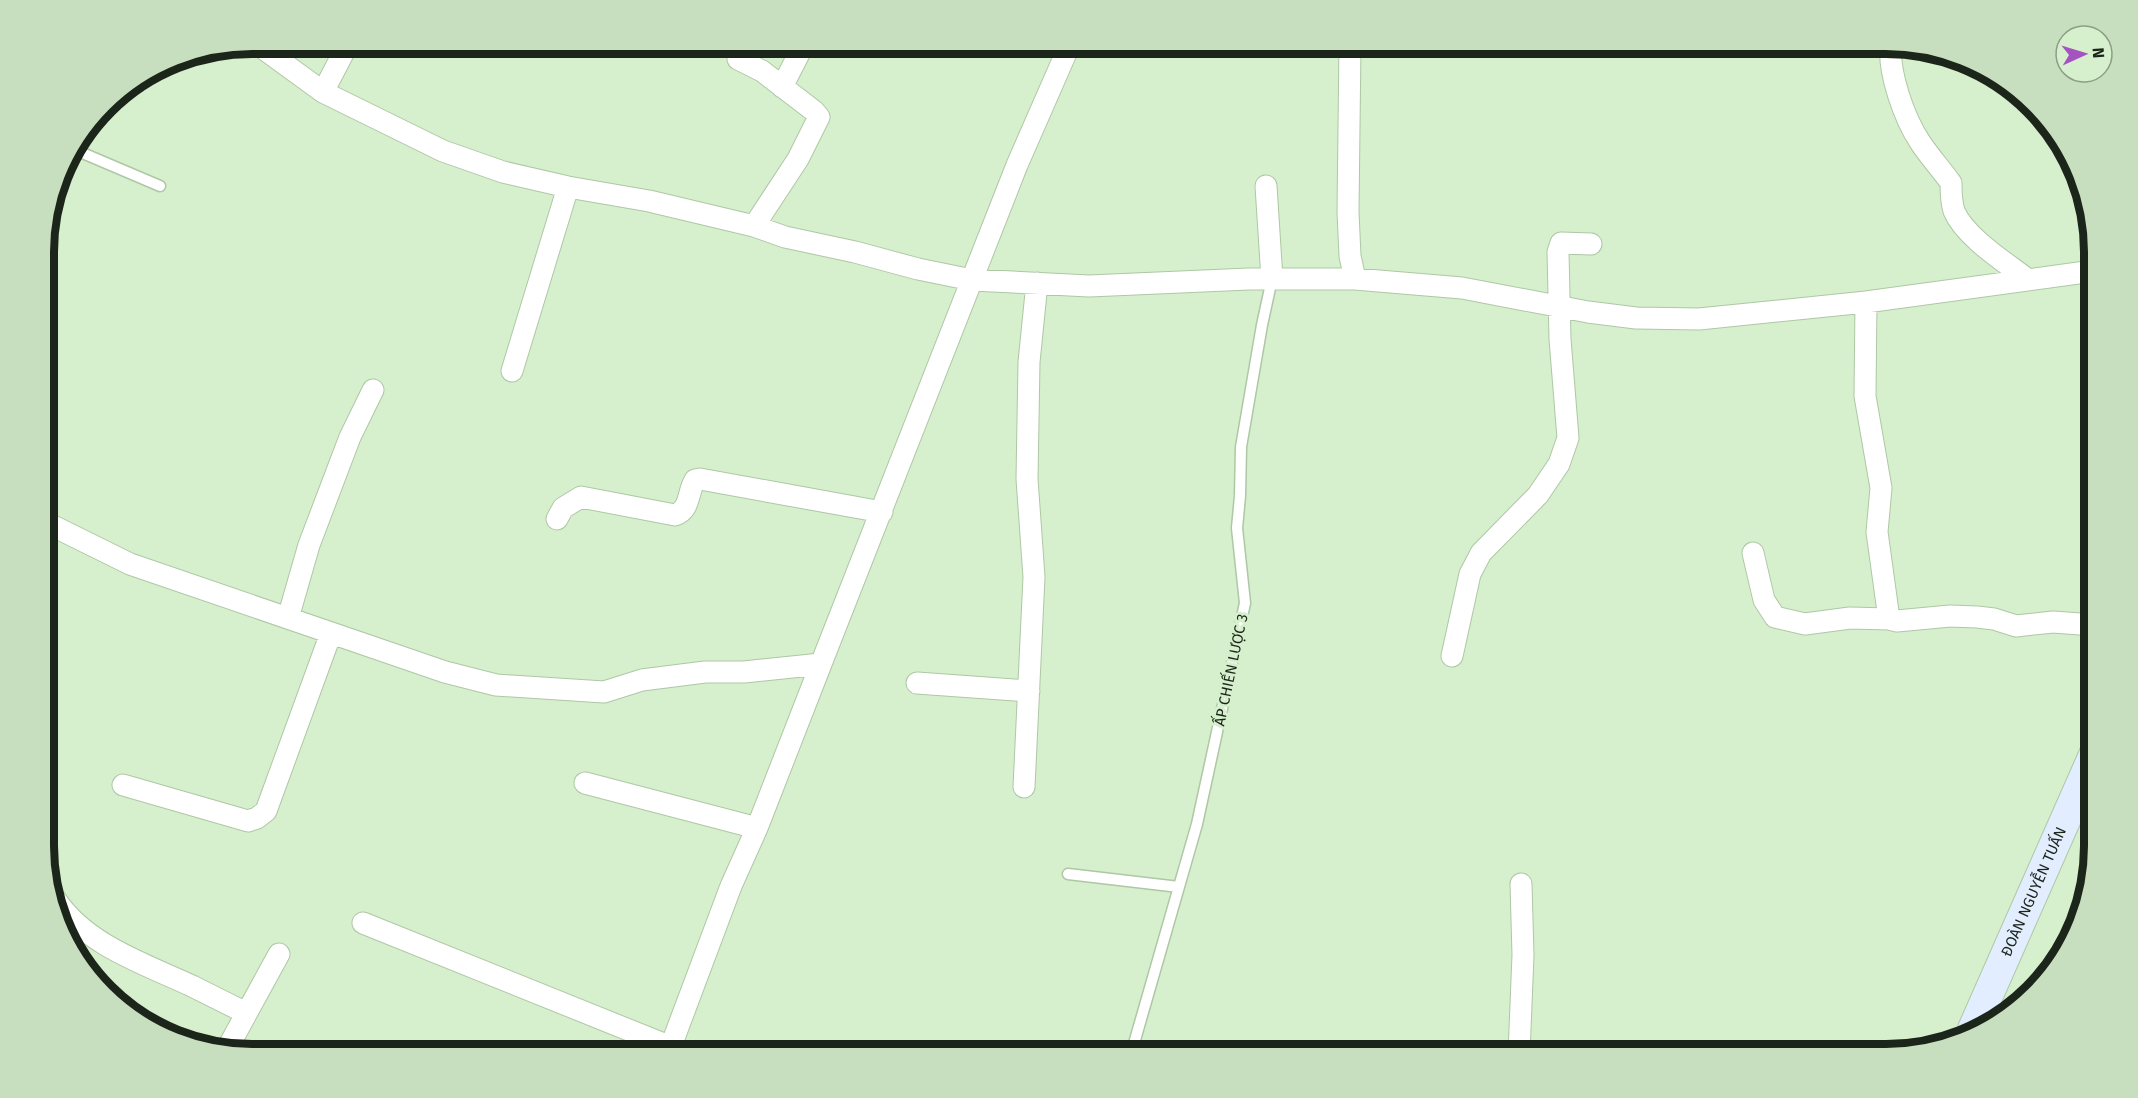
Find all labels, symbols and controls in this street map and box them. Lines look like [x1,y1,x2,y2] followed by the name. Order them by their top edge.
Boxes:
[2054,24,2114,84] north arrow
[2089,47,2108,59] text: N
[1208,612,1252,728] street label: ẤP CHIẾN LƯỢC 3
[1997,824,2070,959] street label: ĐOÀN NGUYỄN TUẤN

